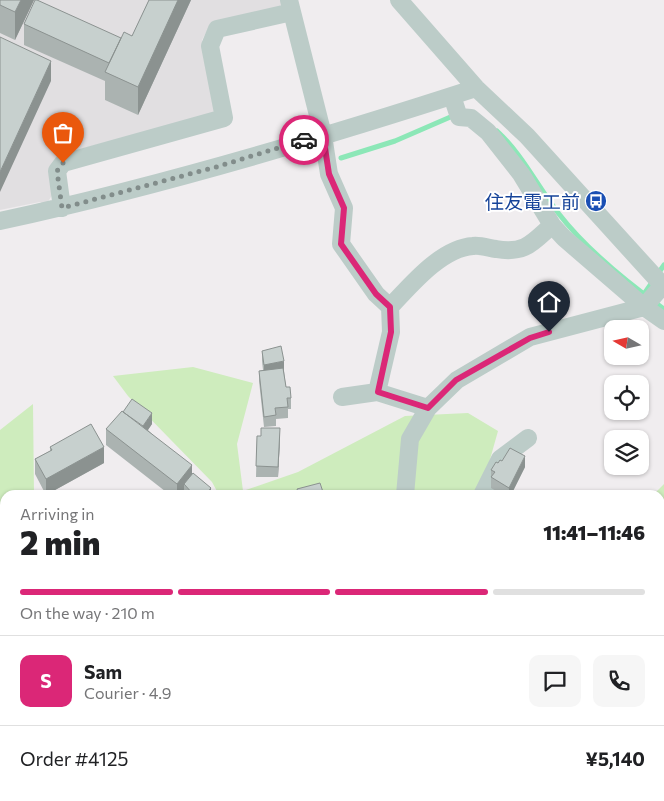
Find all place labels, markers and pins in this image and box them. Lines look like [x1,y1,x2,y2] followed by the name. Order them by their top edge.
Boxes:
[42,112,84,163] pin
[584,189,608,213] bus stop icon: 住友電工前
[485,190,580,213] place label: 住友電工前
[528,281,570,332] pin

